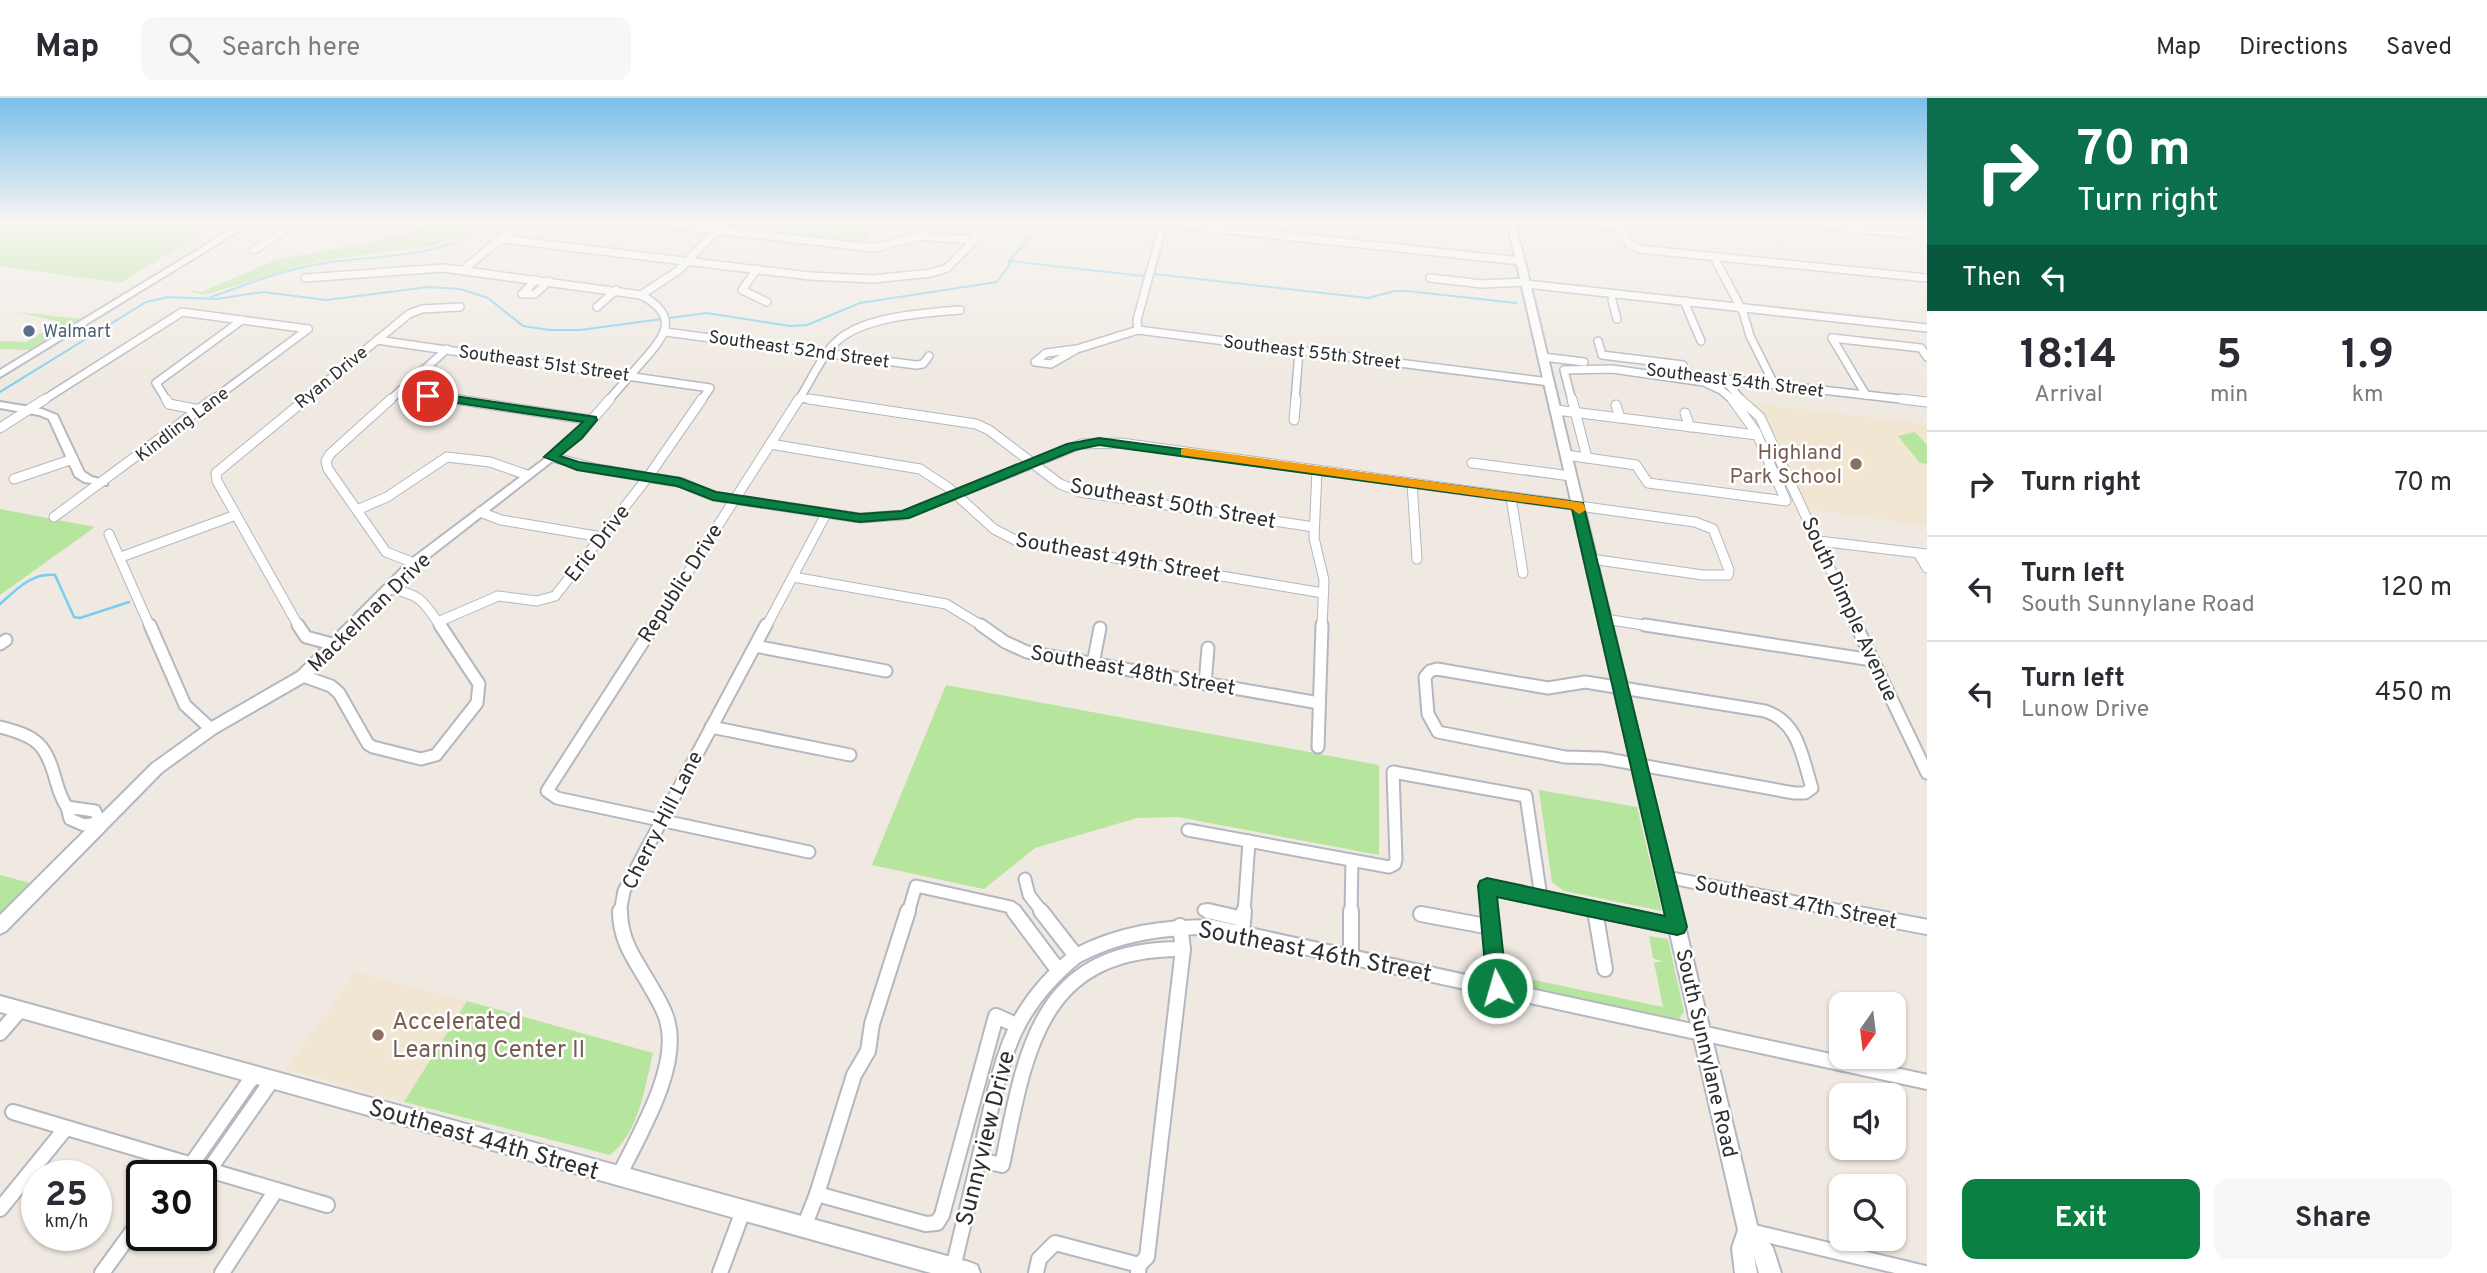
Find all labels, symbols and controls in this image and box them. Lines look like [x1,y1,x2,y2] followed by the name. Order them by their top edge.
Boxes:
[141,17,631,80] search box
[35,27,99,69] text: Map
[165,29,203,67] icon: search
[221,32,360,65] text: Search here
[2156,33,2201,63] text: Map
[2239,33,2348,63] text: Directions
[2386,33,2452,63] text: Saved
[2077,121,2191,183] text: 70 m
[1962,126,2053,217] icon: right
[2077,182,2219,222] text: Turn right
[2035,259,2073,297] icon: left
[1962,262,2021,295] text: Then
[43,321,111,344] place label: Walmart
[21,323,37,339] marker: Walmart
[707,326,891,375] street label: Southeast 52nd Street
[2020,330,2117,383] text: 18:14
[2216,330,2242,383] text: 5
[2341,330,2394,383] text: 1.9
[1222,331,1402,376] street label: Southeast 55th Street
[457,341,631,388] street label: Southeast 51st Street
[291,342,373,415] street label: Ryan Drive
[1645,359,1825,404] street label: Southeast 54th Street
[398,366,458,426] pin
[409,377,447,415] icon: arrive
[2034,381,2103,410] text: Arrival
[2210,381,2248,410] text: min
[2352,381,2384,410] text: km
[132,383,234,468] street label: Kindling Lane
[1730,440,1842,491] place label: Highland Park School
[1848,456,1864,472] marker: Highland Park School
[1962,465,2000,503] icon: right
[2021,467,2141,500] text: Turn right
[2394,467,2452,500] text: 70 m
[1068,473,1278,536] street label: Southeast 50th Street
[560,500,637,588] street label: Eric Drive
[1794,513,1903,706] street label: South Dimple Avenue
[633,519,730,648] street label: Republic Drive
[1013,527,1222,590] street label: Southeast 49th Street
[303,547,437,679] street label: Mackelman Drive
[2021,558,2125,591] text: Turn left
[1962,570,2000,608] icon: left
[2382,572,2452,605] text: 120 m
[2021,591,2255,620] text: South Sunnylane Road
[1028,640,1237,703] street label: Southeast 48th Street
[2021,663,2125,696] text: Turn left
[1962,675,2000,713] icon: left
[2375,677,2452,710] text: 450 m
[2021,696,2149,725] text: Lunow Drive
[617,747,710,895] street label: Cherry Hill Lane
[1692,871,1899,936] street label: Southeast 47th Street
[1195,916,1434,990] street label: Southeast 46th Street
[1668,946,1743,1160] street label: South Sunnylane Road
[1460,951,1534,1025] position arrow
[1829,992,1906,1069] north arrow
[1829,992,1906,1251] map controls
[392,1008,585,1066] place label: Accelerated Learning Center II
[370,1027,386,1043] marker: Accelerated Learning Center II
[951,1048,1023,1229] street label: Sunnyview Drive
[1829,1083,1906,1160] button: sound
[365,1094,602,1188] street label: Southeast 44th Street
[126,1160,217,1251] speed limit sign: 30
[45,1174,88,1218] text: 25
[1829,1174,1906,1251] button: search
[1962,1179,2200,1259] button: Exit
[2214,1179,2452,1259] button: Share
[45,1211,88,1234] text: km/h

